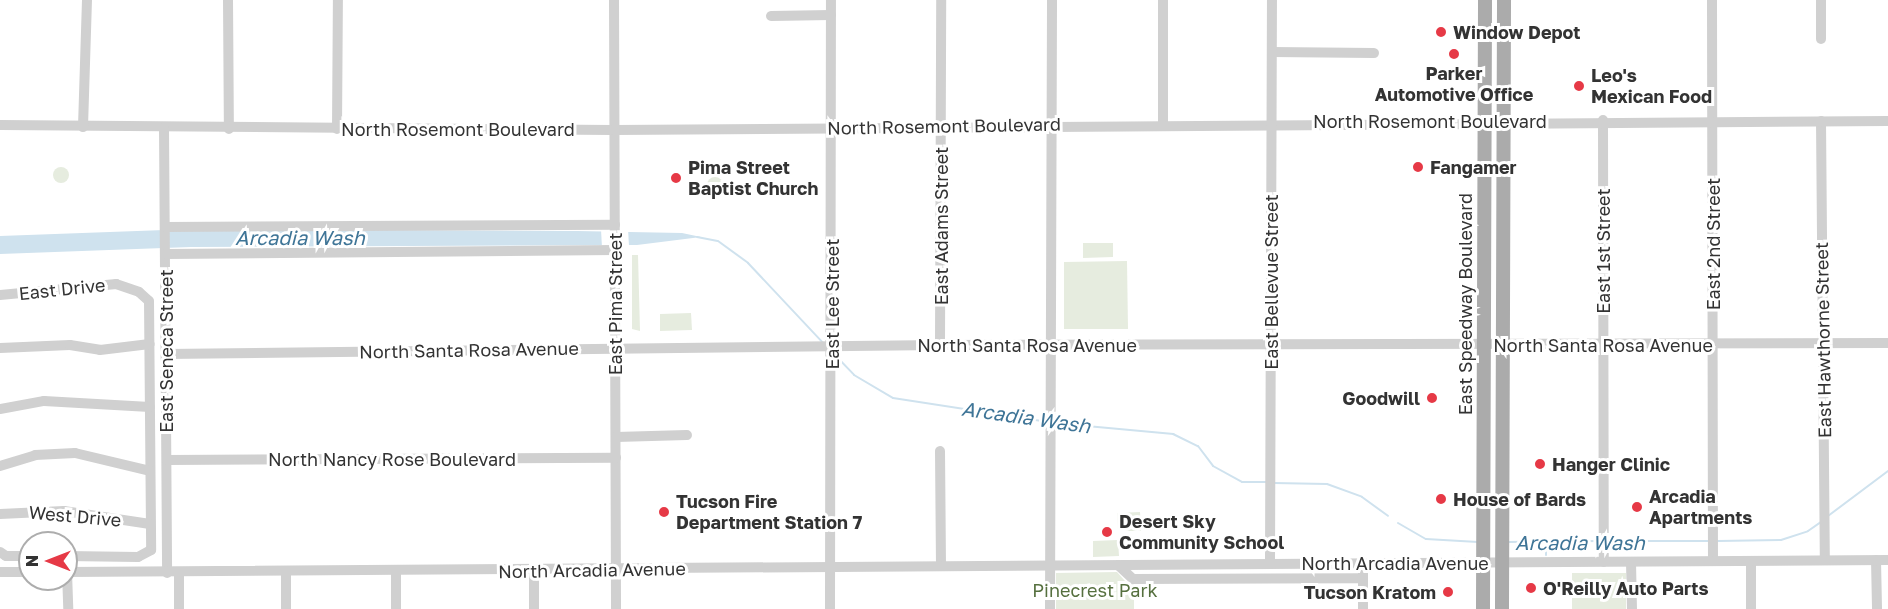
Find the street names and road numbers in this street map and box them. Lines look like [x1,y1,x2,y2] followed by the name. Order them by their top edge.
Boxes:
[1313,110,1547,132] street label: North Rosemont Boulevard
[827,113,1061,139] street label: North Rosemont Boulevard
[341,118,575,140] street label: North Rosemont Boulevard
[930,147,952,305] street label: East Adams Street
[1702,178,1724,310] street label: East 2nd Street
[1592,188,1614,314] street label: East 1st Street
[1454,193,1476,415] street label: East Speedway Boulevard
[1260,194,1282,370] street label: East Bellevue Street
[604,233,626,375] street label: East Pima Street
[821,239,843,369] street label: East Lee Street
[1810,242,1836,438] street label: East Hawthorne Street
[155,269,177,433] street label: East Seneca Street
[18,274,106,304] street label: East Drive
[917,334,1137,356] street label: North Santa Rosa Avenue
[1493,334,1713,356] street label: North Santa Rosa Avenue
[359,337,579,363] street label: North Santa Rosa Avenue
[268,448,516,470] street label: North Nancy Rose Boulevard
[28,501,122,531] street label: West Drive
[1301,552,1489,574] street label: North Arcadia Avenue
[498,558,686,582] street label: North Arcadia Avenue

